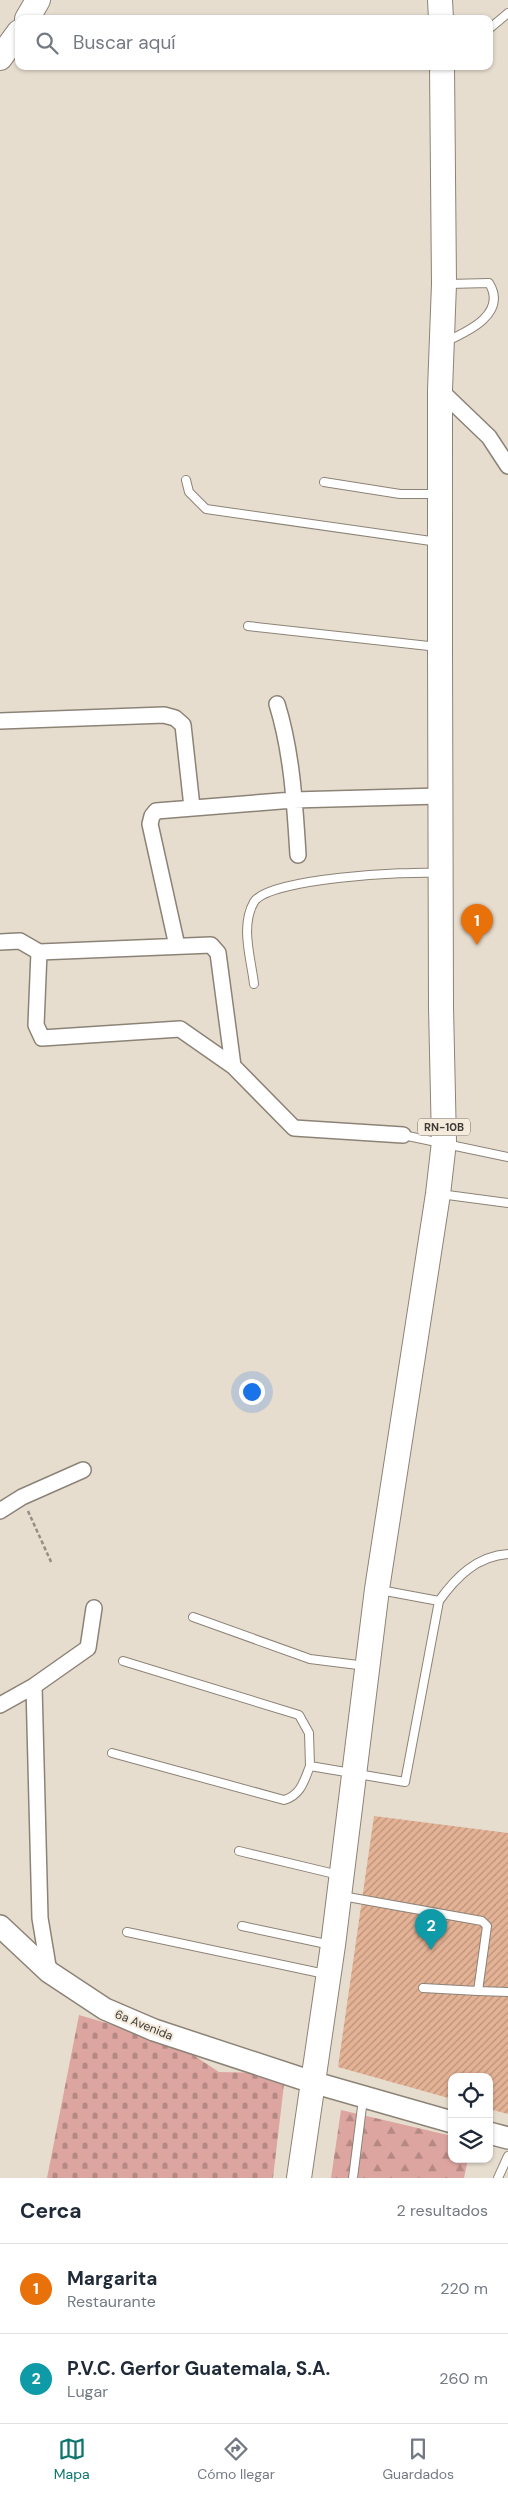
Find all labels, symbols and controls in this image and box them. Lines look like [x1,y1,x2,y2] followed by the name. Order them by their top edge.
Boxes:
[15,15,493,70] search box
[33,29,61,57] icon: search
[73,30,176,55] text: Buscar aquí
[461,904,493,945] pin: 1
[418,1118,470,1136] road number: RN-10B
[239,1379,265,1405] your location
[415,1909,447,1950] pin: 2
[113,2006,175,2044] street label: 6a Avenida
[448,2073,493,2163] map controls
[448,2073,493,2118] button: locate
[448,2118,493,2163] button: layers
[20,2197,82,2225] text: Cerca
[397,2200,488,2221] text: 2 resultados
[67,2266,157,2291] text: Margarita
[33,2278,39,2299] text: 1
[440,2278,488,2299] text: 220 m
[67,2291,156,2312] text: Restaurante
[67,2356,330,2381] text: P.V.C. Gerfor Guatemala, S.A.
[31,2368,41,2389] text: 2
[439,2368,488,2389] text: 260 m
[67,2381,108,2402] text: Lugar
[54,2435,90,2483] tab: Mapa
[197,2435,275,2483] tab: Cómo llegar
[382,2435,454,2483] tab: Guardados

